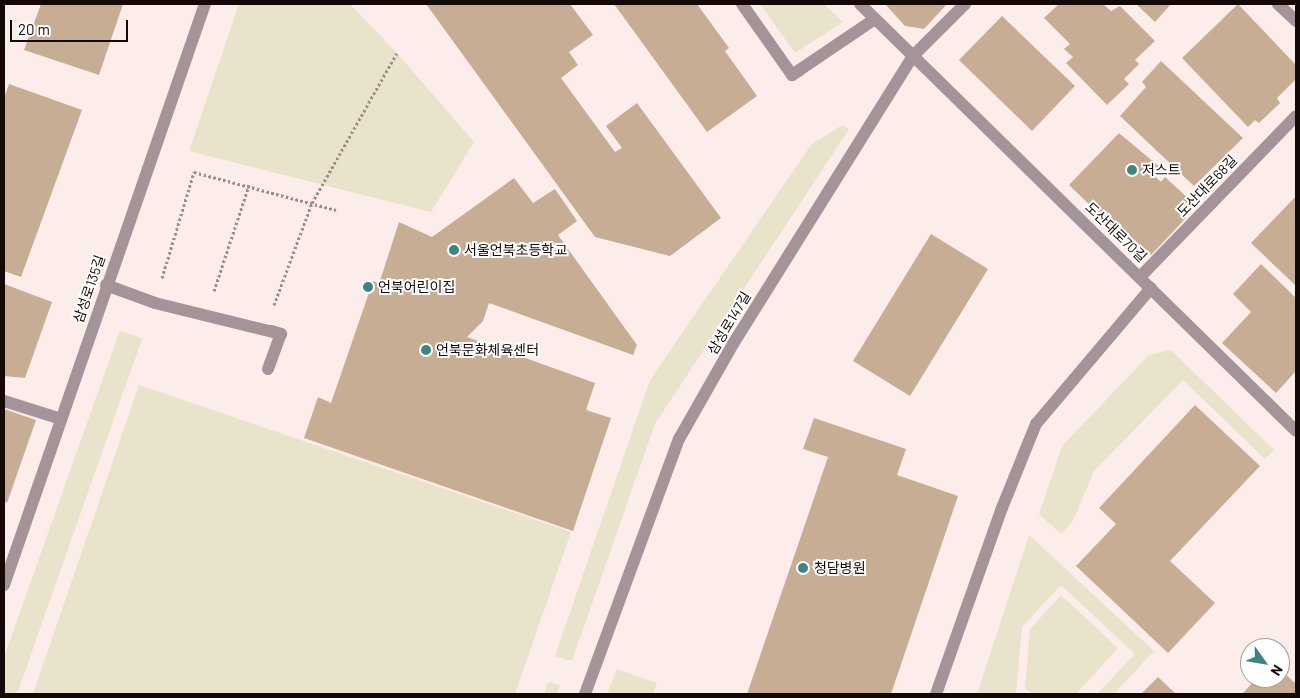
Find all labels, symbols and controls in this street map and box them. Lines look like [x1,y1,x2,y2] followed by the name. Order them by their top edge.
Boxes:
[12,10,130,42] scale bar
[18,20,50,38] text: 20 m
[1174,152,1240,220] street label: 도산대로68길
[1142,162,1181,178] place label: 저스트
[1126,164,1138,176] marker: 저스트
[1082,199,1150,265] street label: 도산대로70길
[464,242,567,258] place label: 서울언북초등학교
[448,244,460,256] marker: 서울언북초등학교
[70,253,108,325] street label: 삼성로135길
[378,279,455,295] place label: 언북어린이집
[362,281,374,293] marker: 언북어린이집
[704,289,754,357] street label: 삼성로147길
[436,342,539,358] place label: 언북문화체육센터
[420,344,432,356] marker: 언북문화체육센터
[814,560,866,576] place label: 청담병원
[796,561,810,575] marker: 청담병원
[1240,638,1290,688] north arrow
[1268,662,1287,679] text: N

